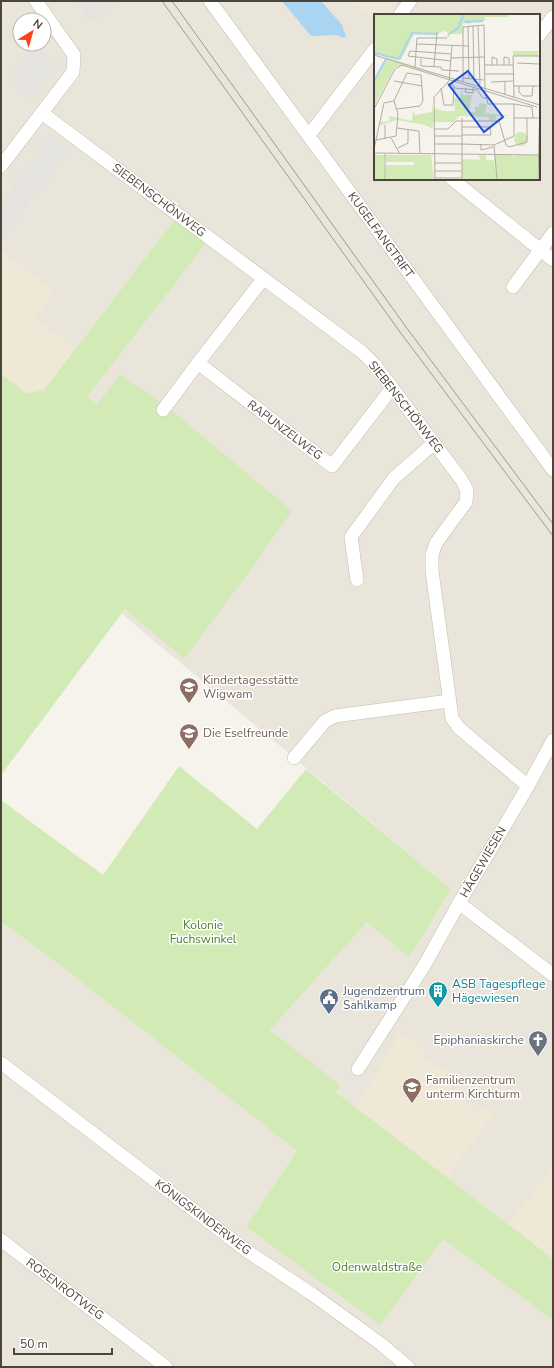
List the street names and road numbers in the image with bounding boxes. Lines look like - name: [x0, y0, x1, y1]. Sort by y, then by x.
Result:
- street label: SIEBENSCHÖNWEG: [109, 160, 209, 240]
- street label: KUGELFANGTRIFT: [344, 189, 418, 282]
- street label: SIEBENSCHÖNWEG: [365, 358, 447, 456]
- street label: RAPUNZELWEG: [244, 396, 326, 464]
- street label: HÄGEWIESEN: [456, 823, 510, 901]
- street label: KÖNIGSKINDERWEG: [152, 1176, 254, 1258]
- street label: ROSENROTWEG: [23, 1255, 107, 1323]

